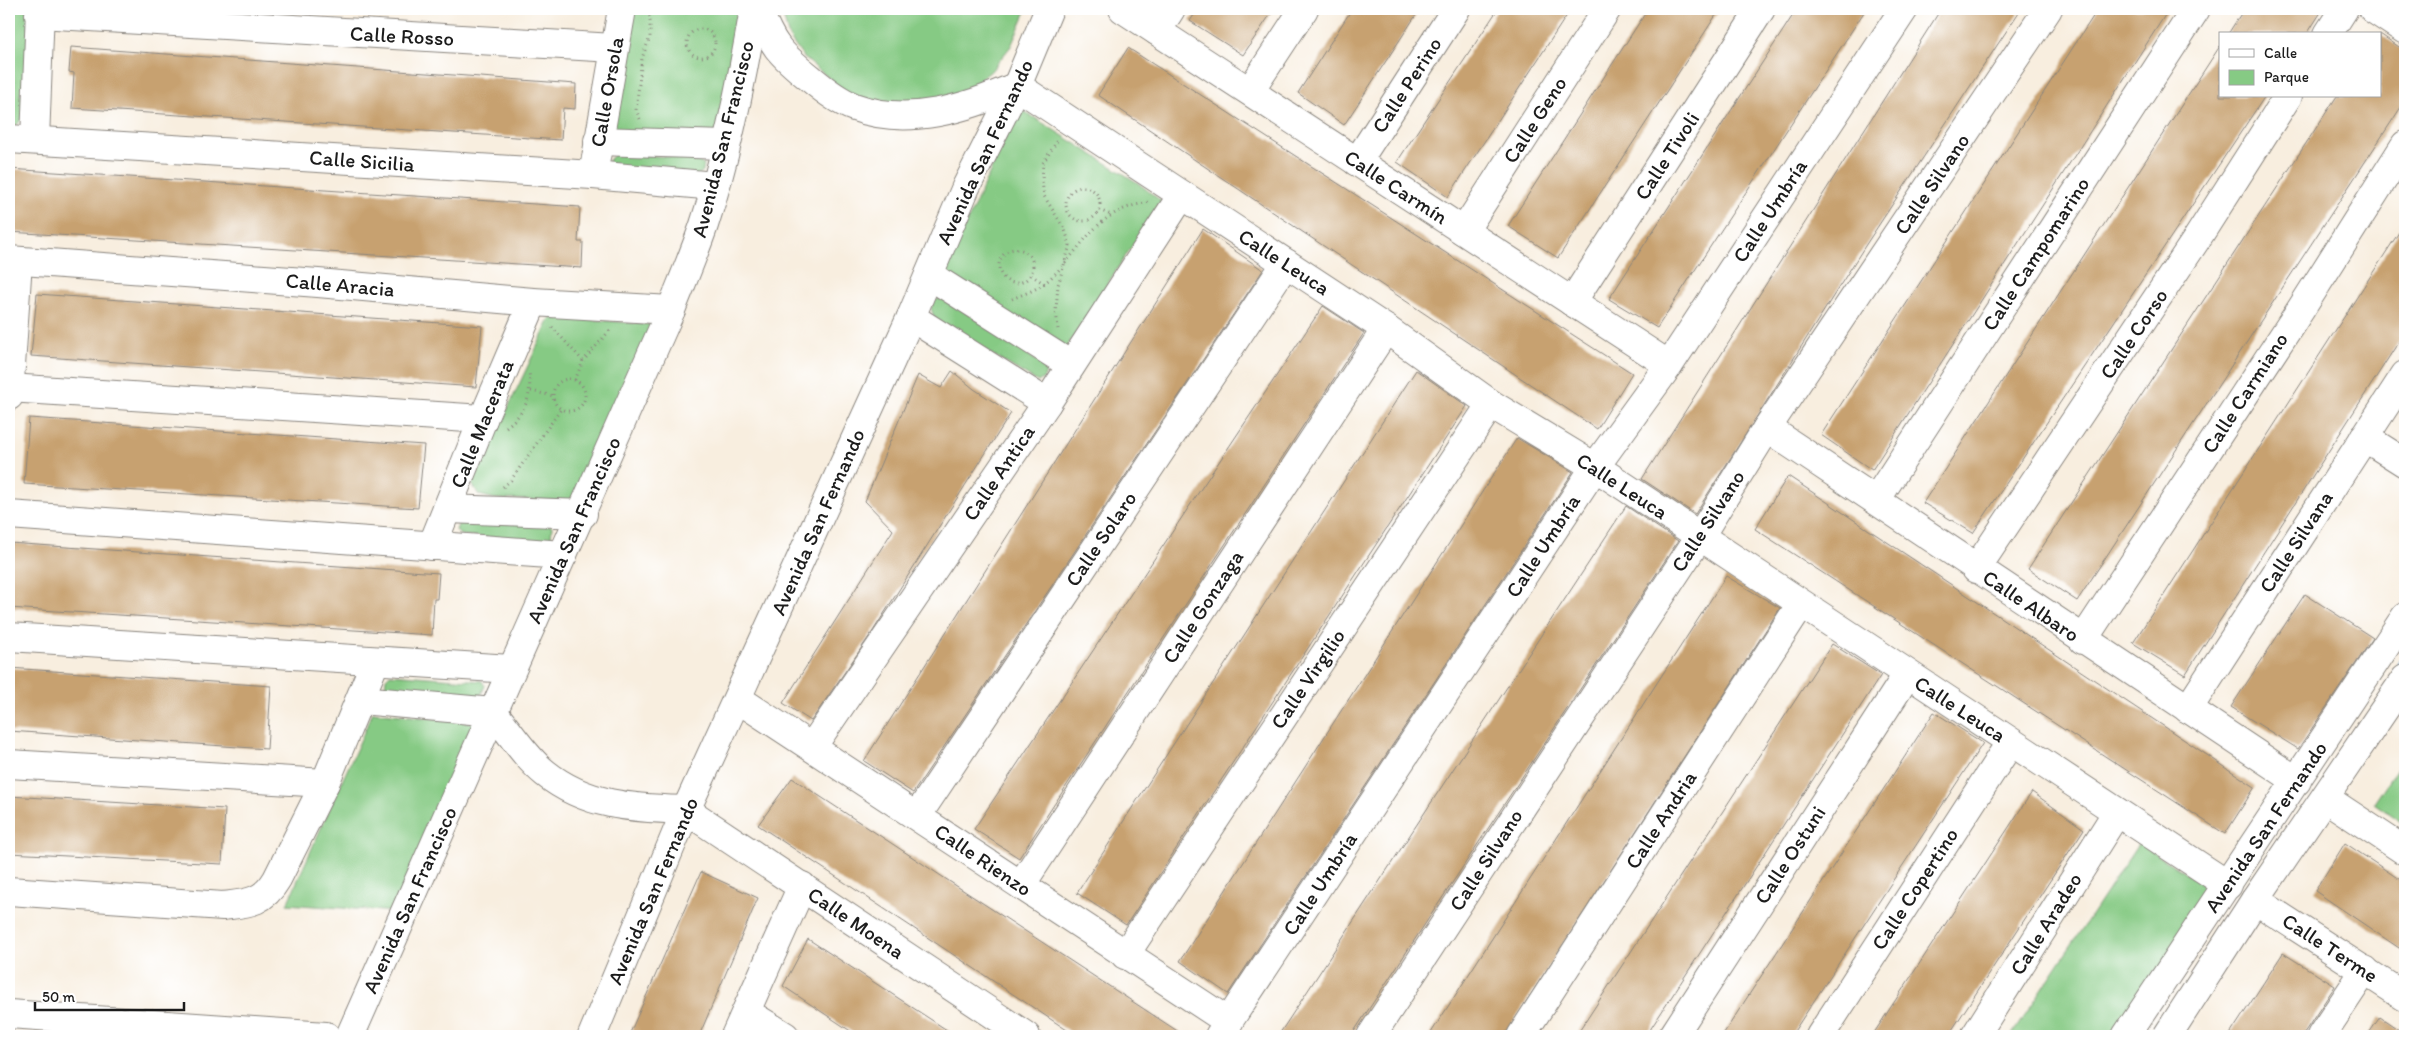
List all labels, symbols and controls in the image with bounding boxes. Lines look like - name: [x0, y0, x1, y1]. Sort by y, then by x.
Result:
- street label: Calle Rosso: [349, 20, 455, 51]
- street label: Calle Perino: [1366, 32, 1447, 137]
- legend: [2219, 32, 2382, 98]
- street label: Calle Orsola: [585, 35, 629, 149]
- street label: Avenida San Francisco: [686, 38, 759, 240]
- text: Calle: [2264, 44, 2297, 62]
- street label: Avenida San Fernando: [931, 55, 1038, 248]
- text: Parque: [2264, 68, 2309, 86]
- street label: Calle Geno: [1497, 72, 1572, 168]
- street label: Calle Tivoli: [1629, 107, 1704, 204]
- street label: Calle Silvano: [1889, 128, 1975, 239]
- street label: Calle Sicilia: [308, 144, 416, 177]
- street label: Calle Carmín: [1340, 144, 1453, 229]
- street label: Calle Umbría: [1727, 154, 1812, 267]
- street label: Calle Campomarino: [1977, 172, 2095, 335]
- street label: Calle Leuca: [1234, 223, 1335, 300]
- street label: Calle Aracia: [285, 267, 396, 302]
- street label: Calle Corso: [2094, 284, 2173, 384]
- street label: Calle Carmiano: [2196, 328, 2293, 458]
- street label: Calle Macerata: [444, 356, 519, 492]
- street label: Calle Antica: [957, 420, 1040, 525]
- street label: Avenida San Fernando: [765, 425, 870, 619]
- street label: Avenida San Francisco: [521, 432, 626, 627]
- street label: Calle Leuca: [1572, 447, 1673, 524]
- street label: Calle Silvano: [1665, 465, 1750, 576]
- street label: Calle Solaro: [1060, 486, 1142, 591]
- street label: Calle Silvana: [2253, 486, 2338, 597]
- street label: Calle Umbría: [1500, 489, 1585, 602]
- street label: Calle Gonzaga: [1157, 545, 1248, 668]
- street label: Calle Albaro: [1978, 564, 2084, 647]
- street label: Calle Virgilio: [1265, 624, 1350, 733]
- street label: Calle Leuca: [1910, 670, 2011, 747]
- street label: Avenida San Fernando: [2199, 736, 2332, 917]
- street label: Calle Andria: [1620, 766, 1702, 874]
- street label: Avenida San Fernando: [602, 793, 703, 988]
- street label: Calle Ostuni: [1749, 801, 1831, 908]
- street label: Avenida San Francisco: [357, 802, 462, 997]
- street label: Calle Silvano: [1443, 804, 1528, 915]
- street label: Calle Rienzo: [930, 818, 1037, 901]
- street label: Calle Copertino: [1866, 823, 1963, 954]
- street label: Calle Umbría: [1277, 827, 1362, 940]
- street label: Calle Aradeo: [2004, 868, 2087, 979]
- street label: Calle Moena: [803, 881, 909, 964]
- street label: Calle Terme: [2278, 907, 2383, 988]
- scale bar: [35, 980, 184, 1012]
- text: 50 m: [42, 988, 75, 1006]

